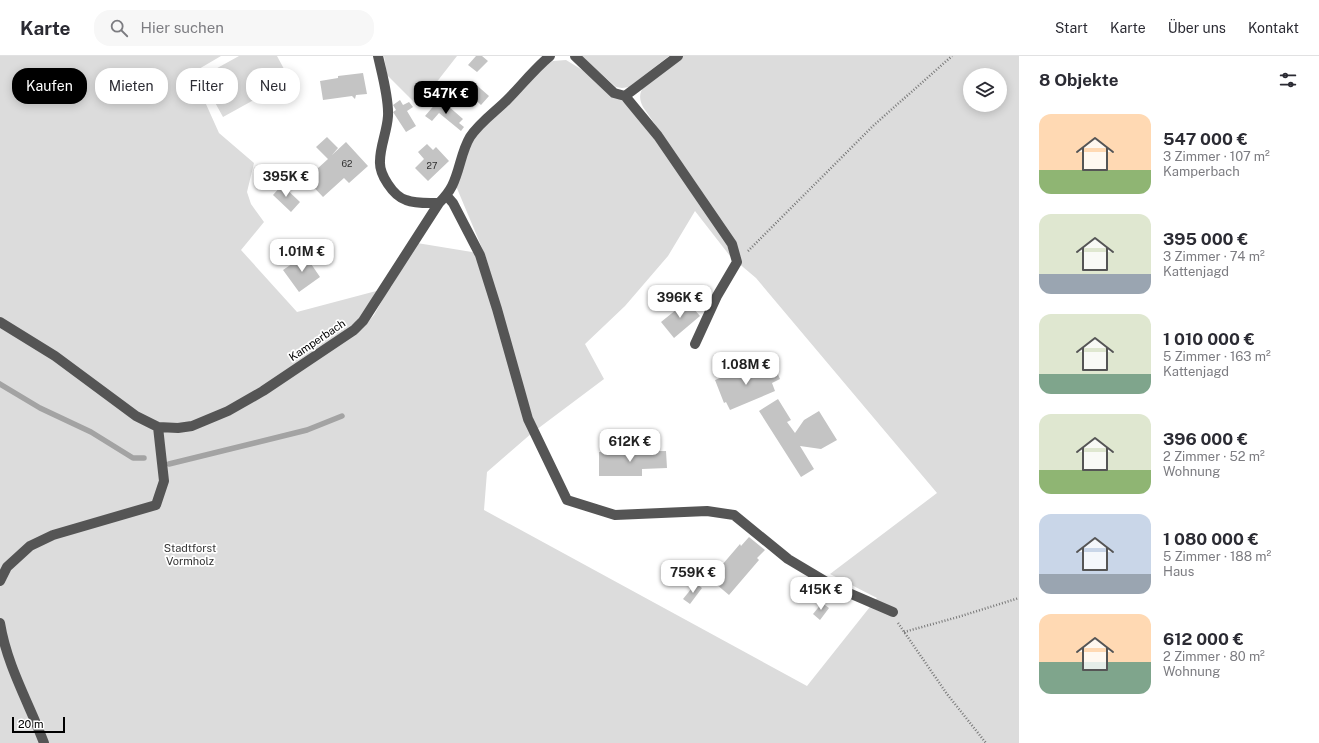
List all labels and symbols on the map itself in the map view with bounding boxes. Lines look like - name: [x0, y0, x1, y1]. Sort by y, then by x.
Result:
- pin: 547K €: [413, 81, 479, 115]
- house number: 62: [342, 158, 352, 169]
- house number: 27: [427, 160, 437, 171]
- pin: 395K €: [253, 164, 319, 198]
- pin: 1.01M €: [265, 239, 339, 273]
- pin: 396K €: [647, 285, 713, 319]
- street label: Kamperbach: [287, 317, 347, 363]
- pin: 1.08M €: [709, 352, 783, 386]
- pin: 612K €: [597, 429, 663, 463]
- park label: Stadtforst Vormholz: [164, 542, 216, 567]
- pin: 759K €: [660, 560, 726, 594]
- pin: 415K €: [788, 577, 854, 611]
- scale bar: [12, 715, 65, 734]

